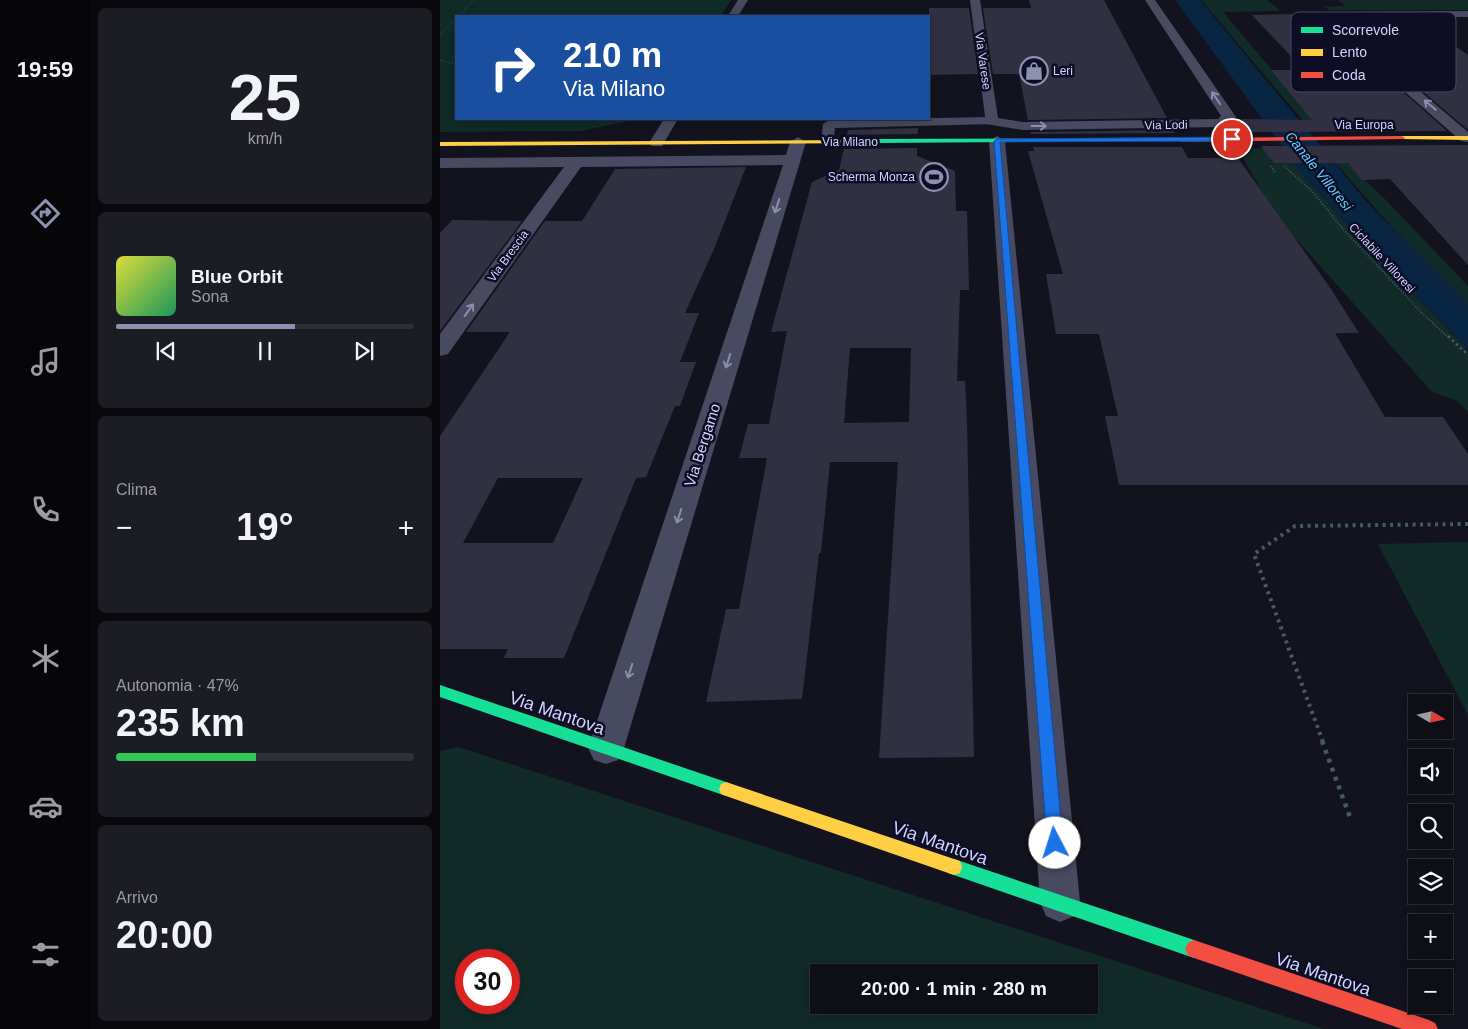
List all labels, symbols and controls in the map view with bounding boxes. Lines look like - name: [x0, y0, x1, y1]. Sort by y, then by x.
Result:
- legend: [1291, 12, 1456, 92]
- text: Scorrevole: [1332, 22, 1399, 38]
- street label: Via Varese: [972, 32, 994, 91]
- icon: right: [480, 35, 545, 100]
- text: 210 m: [563, 35, 662, 74]
- text: Lento: [1332, 44, 1367, 60]
- shop icon: Leri: [1019, 56, 1049, 86]
- text: 19:59: [17, 57, 73, 82]
- text: 25: [229, 61, 301, 134]
- place label: Leri: [1053, 64, 1073, 78]
- text: Coda: [1332, 67, 1366, 83]
- text: Via Milano: [563, 76, 665, 101]
- one-way arrow: [1211, 91, 1221, 105]
- one-way arrow: [1424, 100, 1437, 111]
- street label: Via Lodi: [1144, 118, 1188, 132]
- pin: [1211, 118, 1253, 160]
- street label: Via Europa: [1334, 118, 1394, 132]
- one-way arrow: [1030, 121, 1047, 131]
- icon: arrive: [1218, 125, 1246, 153]
- water label: Canale Villoresi: [1282, 128, 1356, 214]
- text: km/h: [248, 130, 282, 147]
- street label: Via Milano: [822, 135, 878, 149]
- sports icon: Scherma Monza: [919, 162, 949, 192]
- place label: Scherma Monza: [828, 170, 915, 184]
- icon: directions: [28, 196, 63, 231]
- one-way arrow: [772, 198, 781, 214]
- street label: Ciclabile Villoresi: [1346, 220, 1418, 296]
- street label: Via Brescia: [485, 227, 532, 285]
- text: Blue Orbit: [191, 266, 283, 287]
- text: Sona: [191, 288, 228, 305]
- one-way arrow: [464, 303, 474, 317]
- icon: previous: [152, 337, 180, 365]
- icon: pause: [251, 337, 279, 365]
- icon: next: [350, 337, 378, 365]
- icon: music: [28, 344, 63, 379]
- one-way arrow: [723, 353, 732, 369]
- street label: Via Bergamo: [681, 401, 723, 489]
- text: Clima: [116, 481, 157, 498]
- icon: phone: [28, 492, 63, 527]
- text: 19°: [236, 506, 294, 548]
- one-way arrow: [674, 508, 683, 524]
- text: −: [116, 512, 132, 543]
- text: +: [398, 512, 414, 543]
- icon: climate: [28, 641, 63, 676]
- one-way arrow: [625, 663, 635, 679]
- text: Autonomia · 47%: [116, 677, 239, 694]
- street label: Via Mantova: [507, 687, 608, 739]
- north arrow: [1408, 694, 1452, 739]
- map controls: [1408, 694, 1453, 1014]
- text: 235 km: [116, 702, 245, 744]
- button: sound: [1408, 749, 1453, 794]
- icon: car: [28, 789, 63, 824]
- button: search: [1408, 804, 1453, 849]
- position arrow: [1028, 816, 1080, 868]
- street label: Via Mantova: [890, 817, 991, 869]
- button: layers: [1408, 859, 1453, 904]
- text: Arrivo: [116, 889, 158, 906]
- text: 20:00: [116, 914, 213, 956]
- button: +: [1408, 914, 1453, 959]
- icon: filters: [28, 937, 63, 972]
- street label: Via Mantova: [1273, 948, 1374, 1000]
- speed limit sign: 30: [455, 949, 520, 1014]
- button: −: [1408, 969, 1453, 1014]
- text: 20:00 · 1 min · 280 m: [861, 978, 1047, 999]

